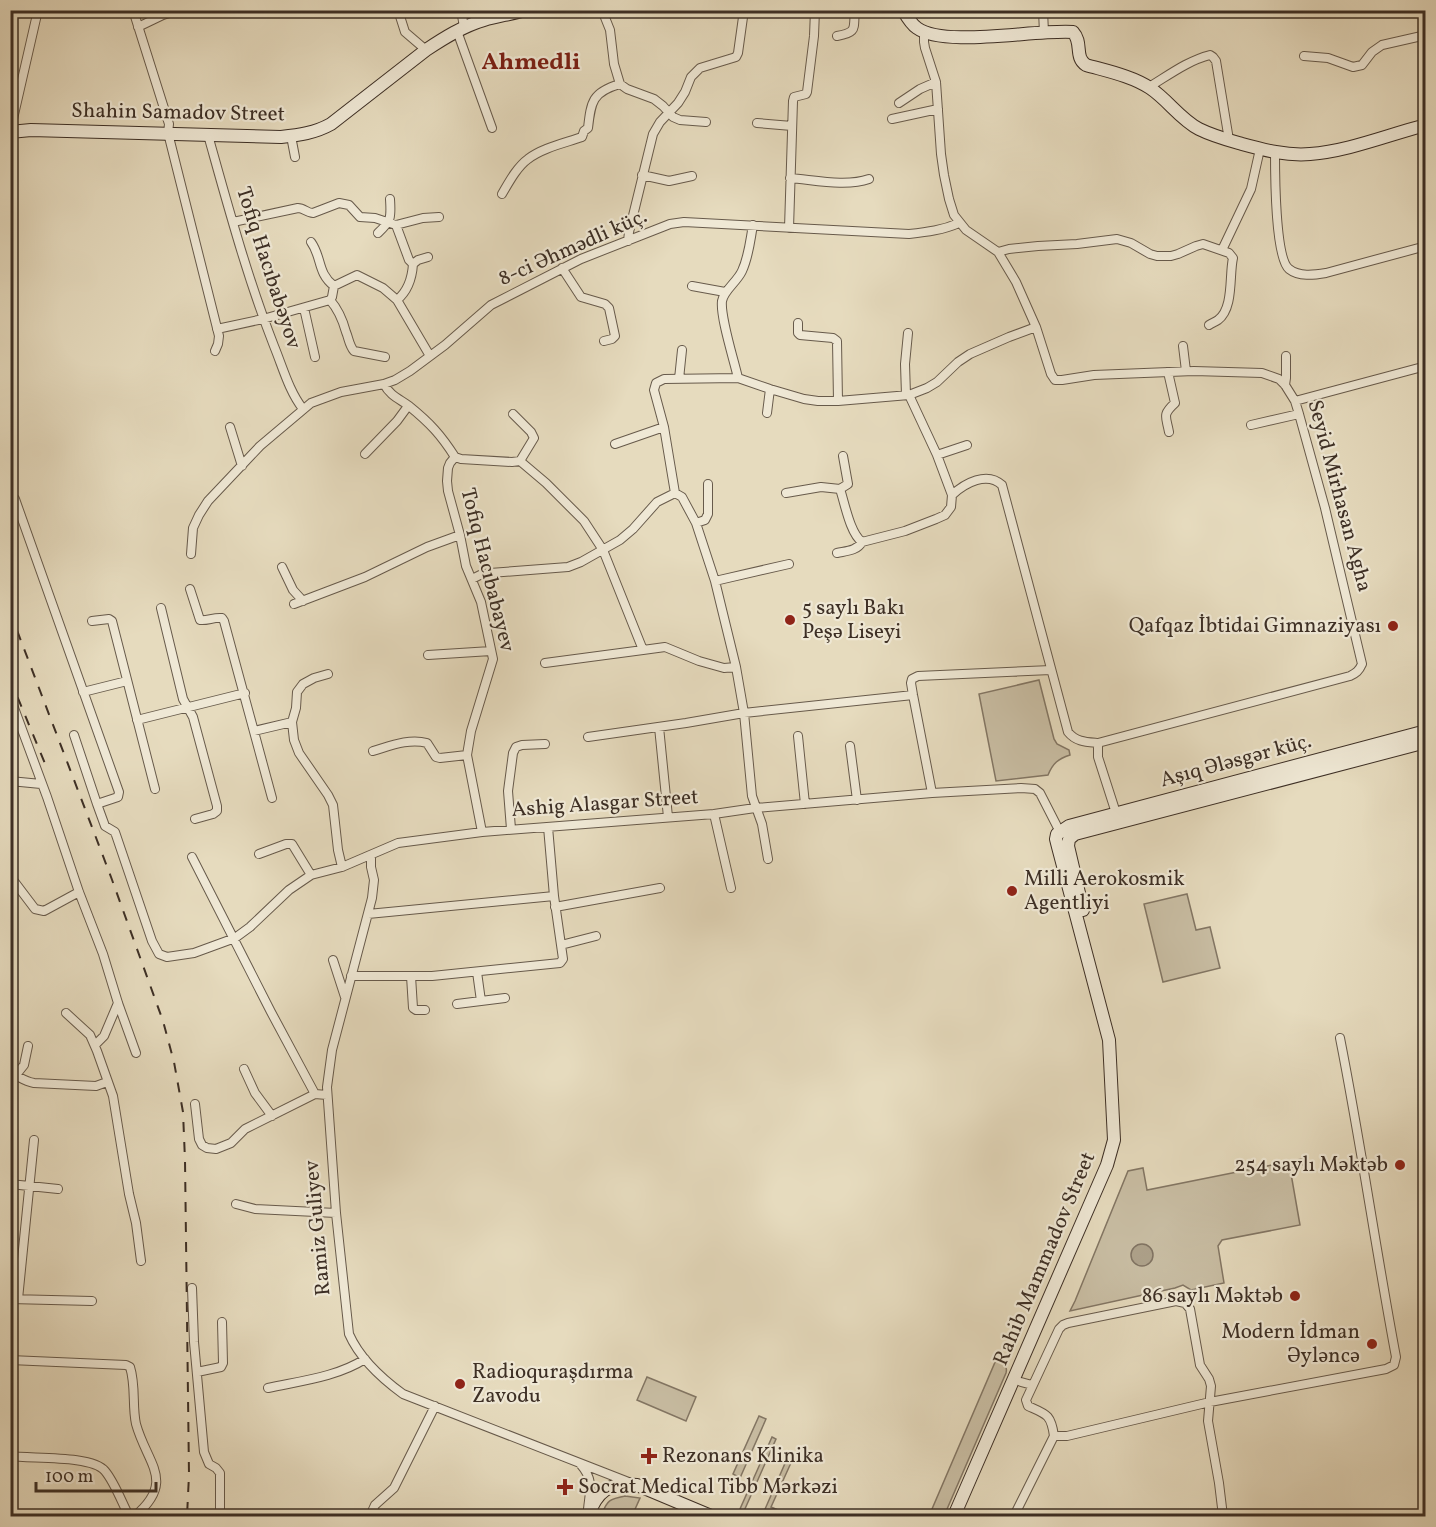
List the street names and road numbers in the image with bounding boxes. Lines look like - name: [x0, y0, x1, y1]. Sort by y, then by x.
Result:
- street label: Shahin Samadov Street: [71, 97, 285, 129]
- street label: Tofiq Hacıbabəyov: [228, 183, 308, 353]
- street label: 8-ci Əhmədli küç.: [494, 202, 652, 294]
- street label: Seyid Mirhasan Agha: [1299, 397, 1379, 595]
- street label: Tofiq Hacıbabayev: [453, 485, 521, 655]
- street label: Aşıq Ələsgər küç.: [1157, 727, 1315, 795]
- street label: Ashig Alasgar Street: [511, 783, 699, 825]
- street label: Rahib Mammadov Street: [987, 1148, 1103, 1370]
- street label: Ramiz Guliyev: [298, 1159, 338, 1297]

